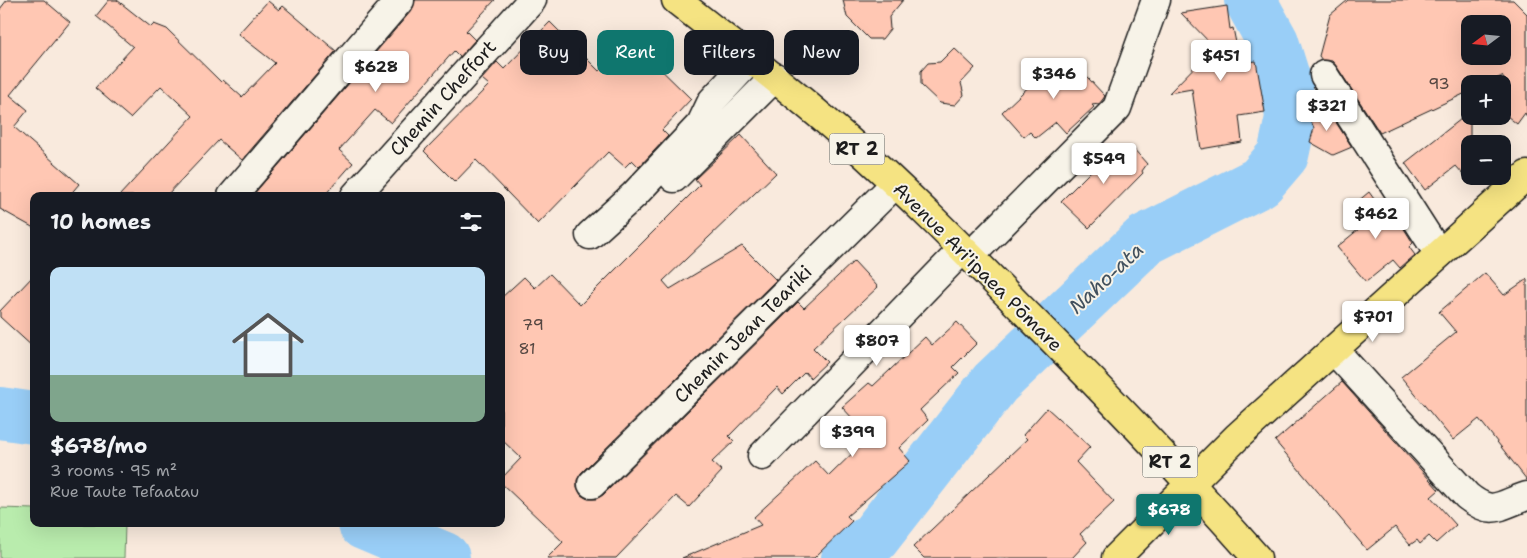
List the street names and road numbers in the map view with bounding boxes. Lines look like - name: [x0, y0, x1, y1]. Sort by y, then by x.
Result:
- street label: Chemin Cheffort: [384, 35, 502, 161]
- road number: RT 2: [830, 134, 884, 164]
- street label: Avenue Ari'ipaea Pōmare: [888, 177, 1068, 357]
- street label: Chemin Jean Teariki: [669, 260, 817, 408]
- road number: RT 2: [1142, 447, 1198, 478]

